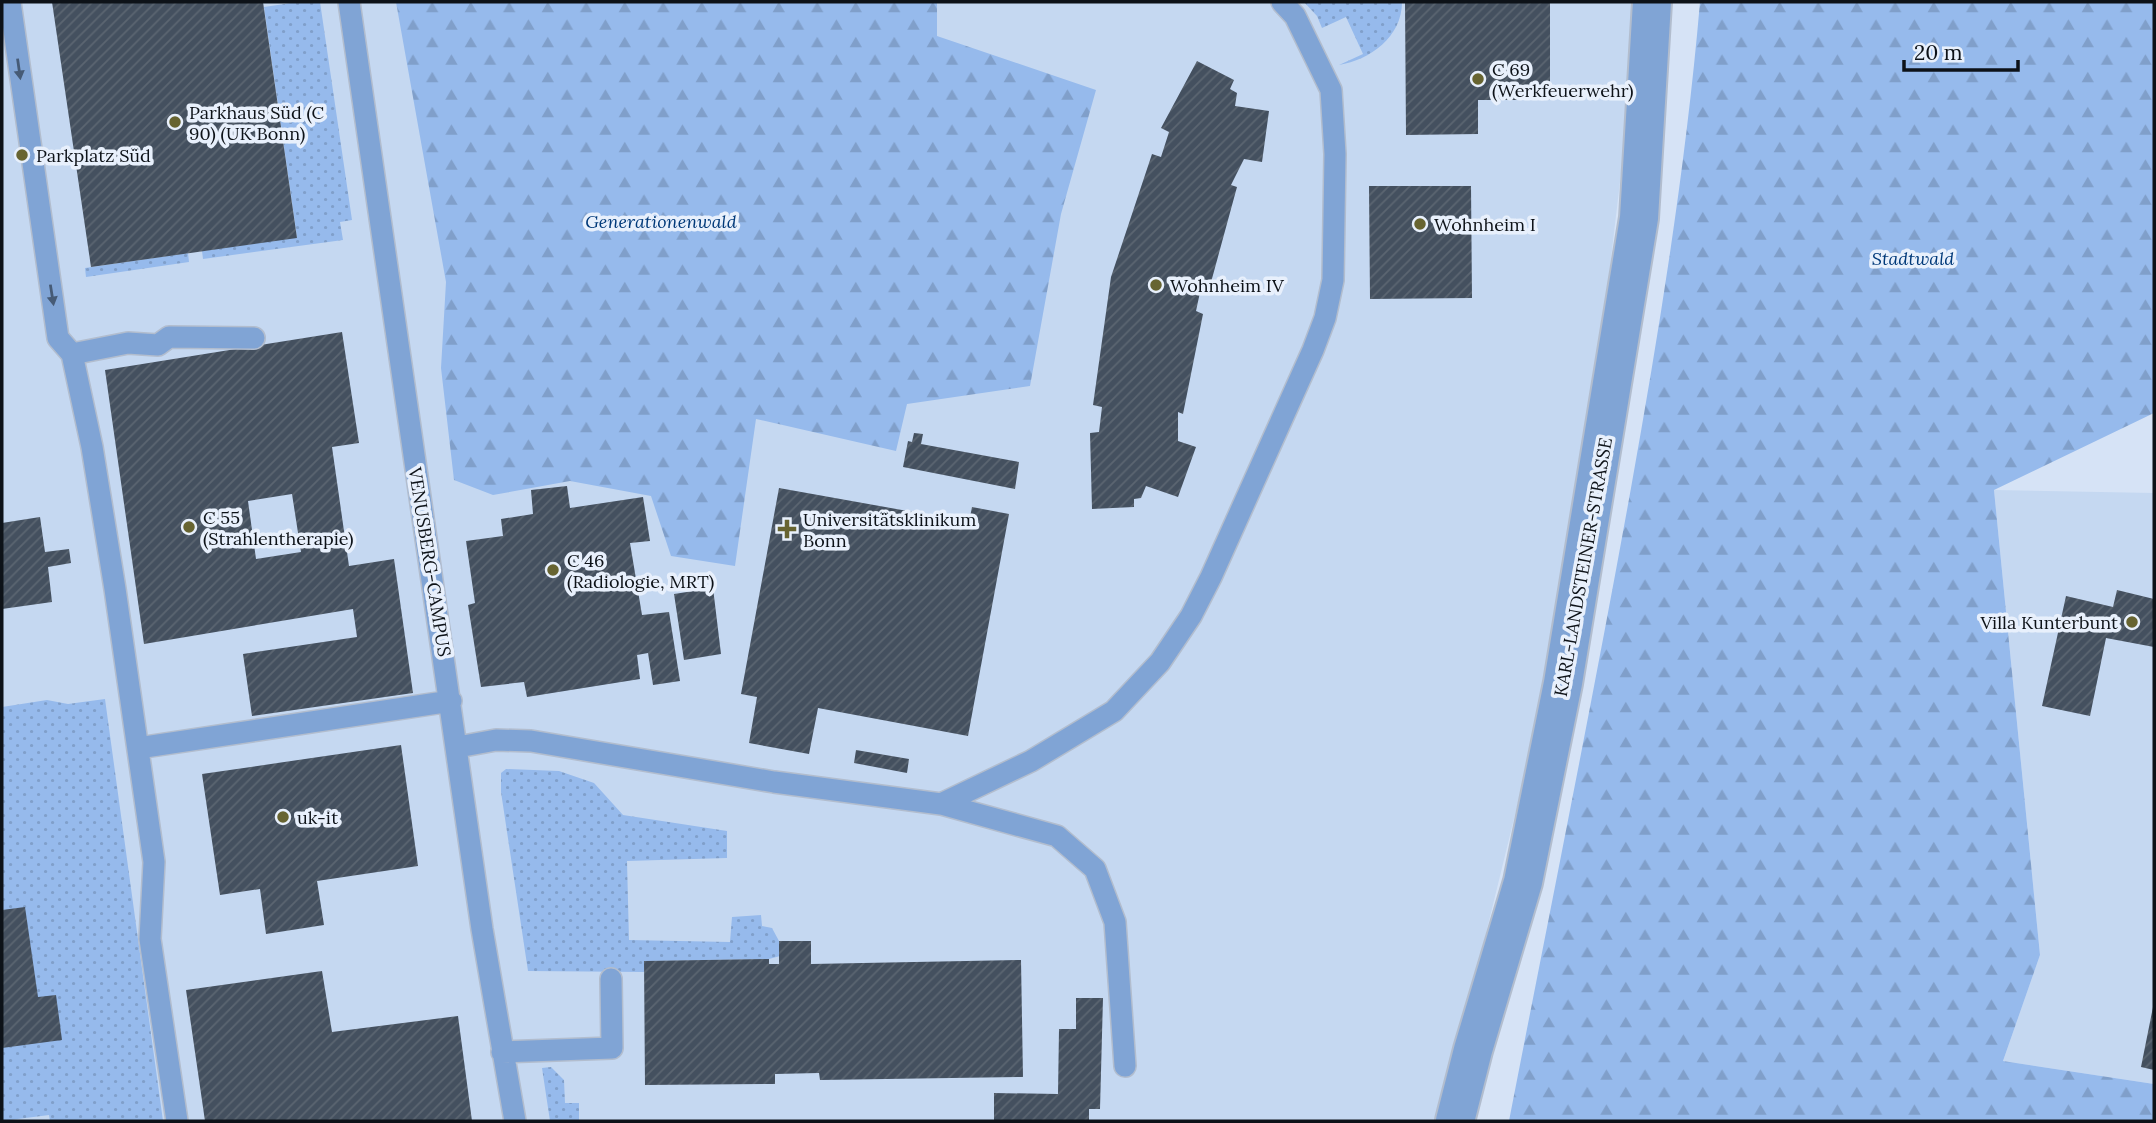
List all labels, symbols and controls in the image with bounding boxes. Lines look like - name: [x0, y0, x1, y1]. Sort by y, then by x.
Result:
- scale bar: [1904, 28, 2018, 72]
- text: 20 m: [1914, 39, 1963, 66]
- one-way arrow: [14, 58, 25, 80]
- place label: C 69 (Werkfeuerwehr): [1492, 58, 1634, 102]
- marker: C 69 (Werkfeuerwehr): [1470, 71, 1486, 87]
- place label: Parkhaus Süd (C 90) (UK Bonn): [189, 101, 324, 145]
- marker: Parkhaus Süd (C 90) (UK Bonn): [167, 114, 183, 130]
- place label: Parkplatz Süd: [36, 144, 151, 167]
- marker: Parkplatz Süd: [14, 147, 30, 163]
- park label: Generationenwald: [585, 210, 737, 233]
- place label: Wohnheim I: [1434, 213, 1536, 236]
- marker: Wohnheim I: [1412, 216, 1428, 232]
- park label: Stadtwald: [1872, 247, 1954, 270]
- place label: Wohnheim IV: [1170, 274, 1285, 297]
- marker: Wohnheim IV: [1148, 277, 1164, 293]
- one-way arrow: [46, 284, 57, 306]
- street label: KARL-LANDSTEINER-STRASSE: [1549, 436, 1617, 698]
- street label: VENUSBERG-CAMPUS: [404, 465, 456, 658]
- place label: C 55 (Strahlentherapie): [203, 506, 354, 550]
- place label: Universitätsklinikum Bonn: [803, 508, 976, 552]
- marker: C 55 (Strahlentherapie): [181, 519, 197, 535]
- marker: Universitätsklinikum Bonn: [777, 519, 797, 539]
- place label: C 46 (Radiologie, MRT): [567, 549, 714, 593]
- marker: C 46 (Radiologie, MRT): [545, 562, 561, 578]
- place label: Villa Kunterbunt: [1980, 611, 2118, 634]
- marker: Villa Kunterbunt: [2124, 614, 2140, 630]
- place label: uk-it: [297, 806, 338, 829]
- marker: uk-it: [275, 809, 291, 825]

